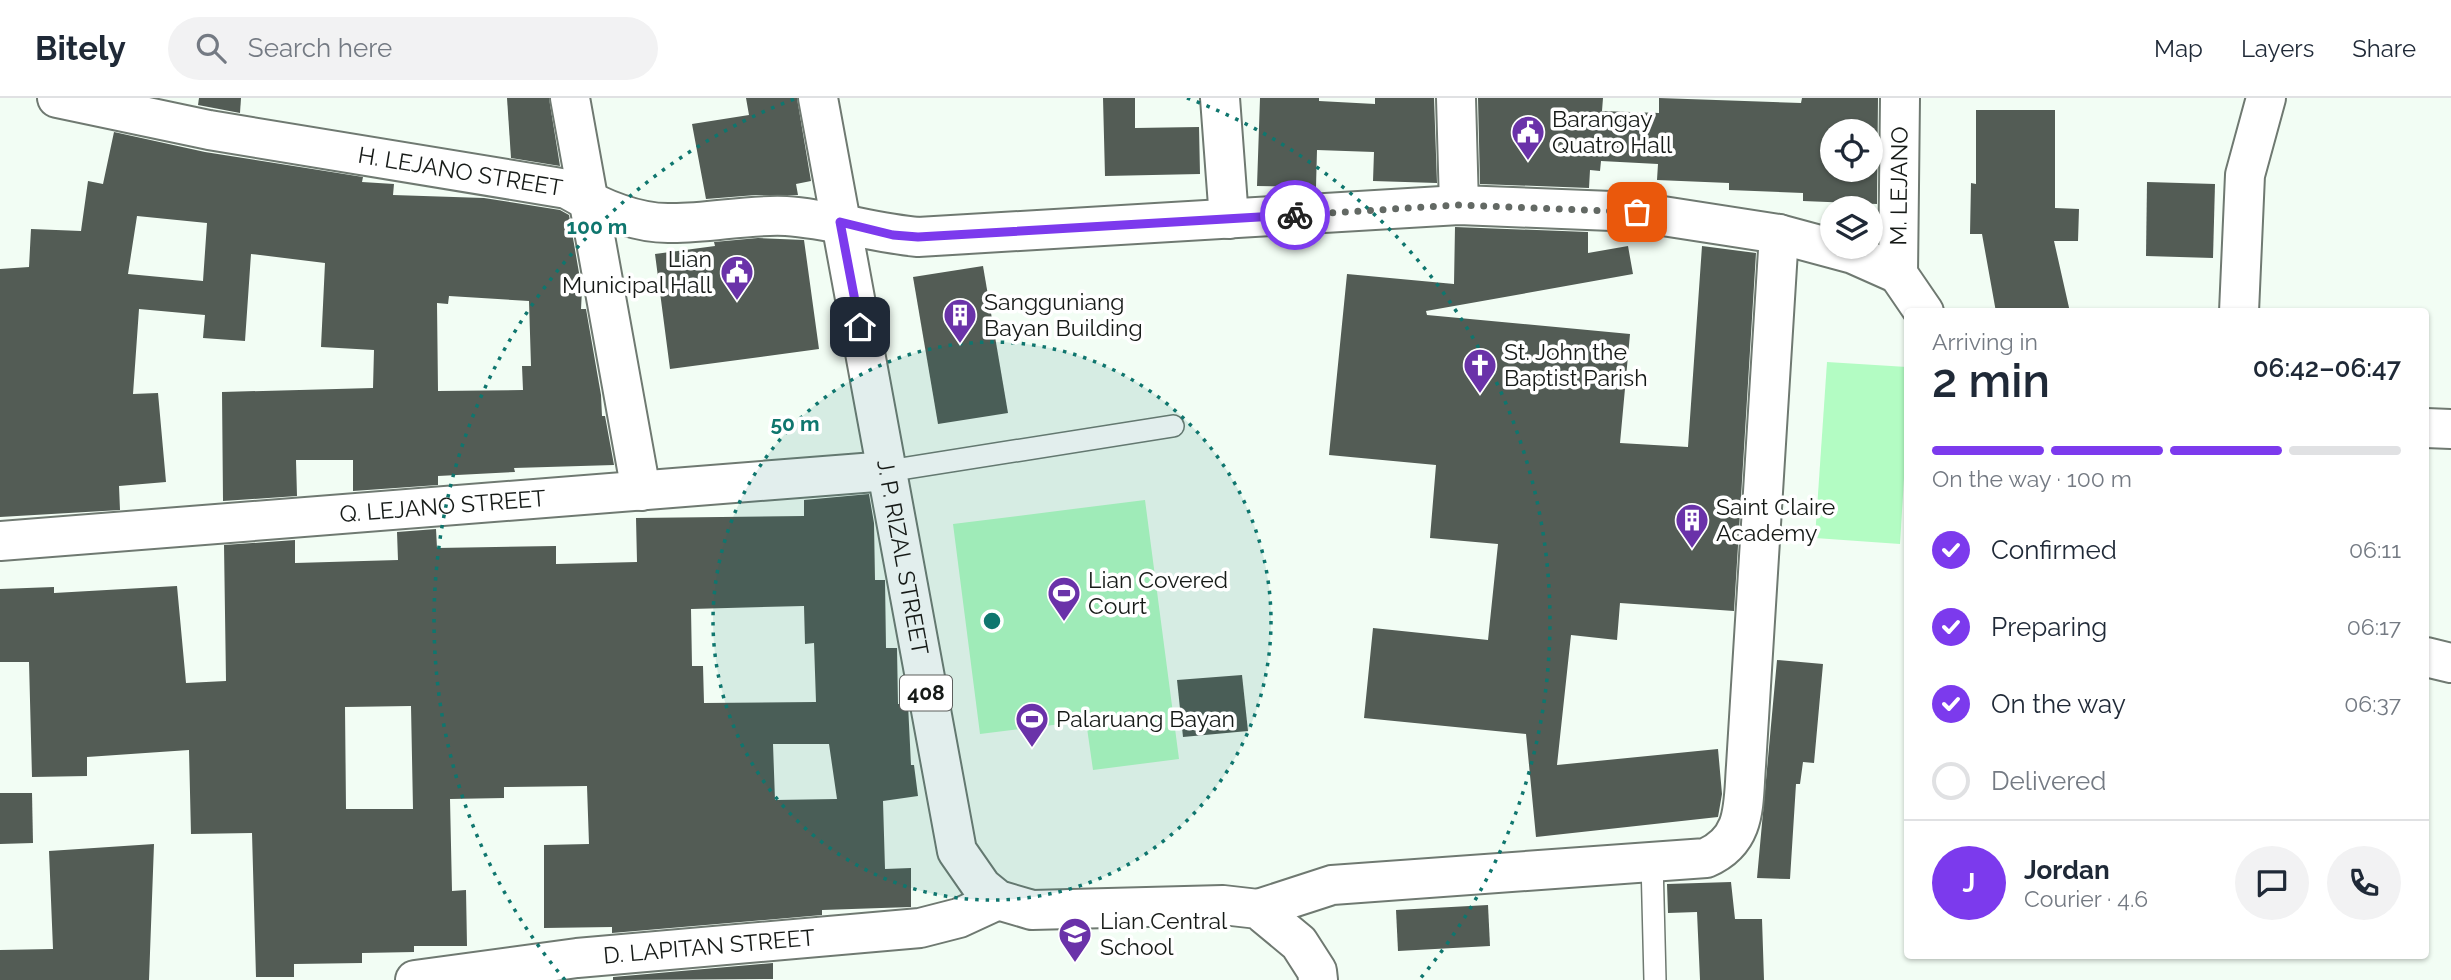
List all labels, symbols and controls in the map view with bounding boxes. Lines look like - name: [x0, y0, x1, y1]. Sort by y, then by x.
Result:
- search box: [168, 17, 658, 80]
- text: Bitely: [35, 29, 126, 68]
- icon: search: [192, 29, 230, 67]
- text: Search here: [248, 33, 392, 63]
- text: Map: [2154, 34, 2203, 63]
- text: Layers: [2241, 34, 2314, 63]
- text: Share: [2352, 34, 2416, 63]
- place label: Barangay Quatro Hall: [1552, 105, 1673, 158]
- public building icon: Barangay Quatro Hall: [1509, 113, 1547, 162]
- map controls: [1820, 119, 1883, 259]
- button: locate: [1820, 119, 1883, 182]
- street label: M. LEJANO: [1884, 126, 1913, 246]
- street label: H. LEJANO STREET: [356, 141, 565, 201]
- courier: [1260, 180, 1330, 250]
- pin: [1607, 182, 1667, 242]
- icon: bag: [1618, 193, 1656, 231]
- icon: bike: [1276, 196, 1314, 234]
- button: layers: [1820, 196, 1883, 259]
- text: 100 m: [567, 214, 627, 239]
- place label: Lian Municipal Hall: [562, 245, 713, 298]
- public building icon: Lian Municipal Hall: [718, 253, 756, 302]
- place label: Sangguniang Bayan Building: [984, 288, 1143, 341]
- building icon: Sangguniang Bayan Building: [941, 296, 979, 345]
- pin: [830, 297, 890, 357]
- icon: home: [841, 308, 879, 346]
- text: Arriving in: [1932, 328, 2038, 355]
- place label: St. John the Baptist Parish: [1504, 338, 1648, 391]
- church icon: St. John the Baptist Parish: [1461, 346, 1499, 395]
- text: 06:42–06:47: [2253, 353, 2401, 383]
- text: 2 min: [1932, 354, 2050, 408]
- text: 50 m: [770, 411, 820, 436]
- street label: J. P. RIZAL STREET: [872, 457, 935, 657]
- text: On the way · 100 m: [1932, 465, 2132, 492]
- street label: Q. LEJANO STREET: [338, 484, 547, 527]
- place label: Saint Claire Academy: [1716, 493, 1835, 546]
- building icon: Saint Claire Academy: [1673, 501, 1711, 550]
- icon: check: [1932, 531, 1970, 569]
- text: Confirmed: [1991, 535, 2117, 565]
- text: 06:11: [2349, 536, 2401, 563]
- place label: Lian Covered Court: [1088, 566, 1228, 619]
- sports icon: Lian Covered Court: [1045, 574, 1083, 623]
- icon: check: [1932, 608, 1970, 646]
- centre of rings: [980, 609, 1004, 633]
- text: Preparing: [1991, 612, 2107, 642]
- text: 06:17: [2347, 613, 2401, 640]
- road number: 408: [900, 676, 952, 710]
- icon: check: [1932, 685, 1970, 723]
- text: On the way: [1991, 689, 2126, 719]
- text: 06:37: [2344, 690, 2401, 717]
- sports icon: Palaruang Bayan: [1013, 700, 1051, 749]
- place label: Palaruang Bayan: [1056, 705, 1235, 732]
- text: Delivered: [1991, 766, 2106, 796]
- button: chat: [2235, 846, 2309, 920]
- button: phone: [2327, 846, 2401, 920]
- text: Jordan: [2024, 855, 2110, 885]
- text: J: [1963, 868, 1975, 898]
- text: Courier · 4.6: [2024, 885, 2148, 912]
- place label: Lian Central School: [1100, 907, 1228, 960]
- school or university icon: Lian Central School: [1056, 915, 1094, 964]
- street label: D. LAPITAN STREET: [602, 923, 816, 969]

